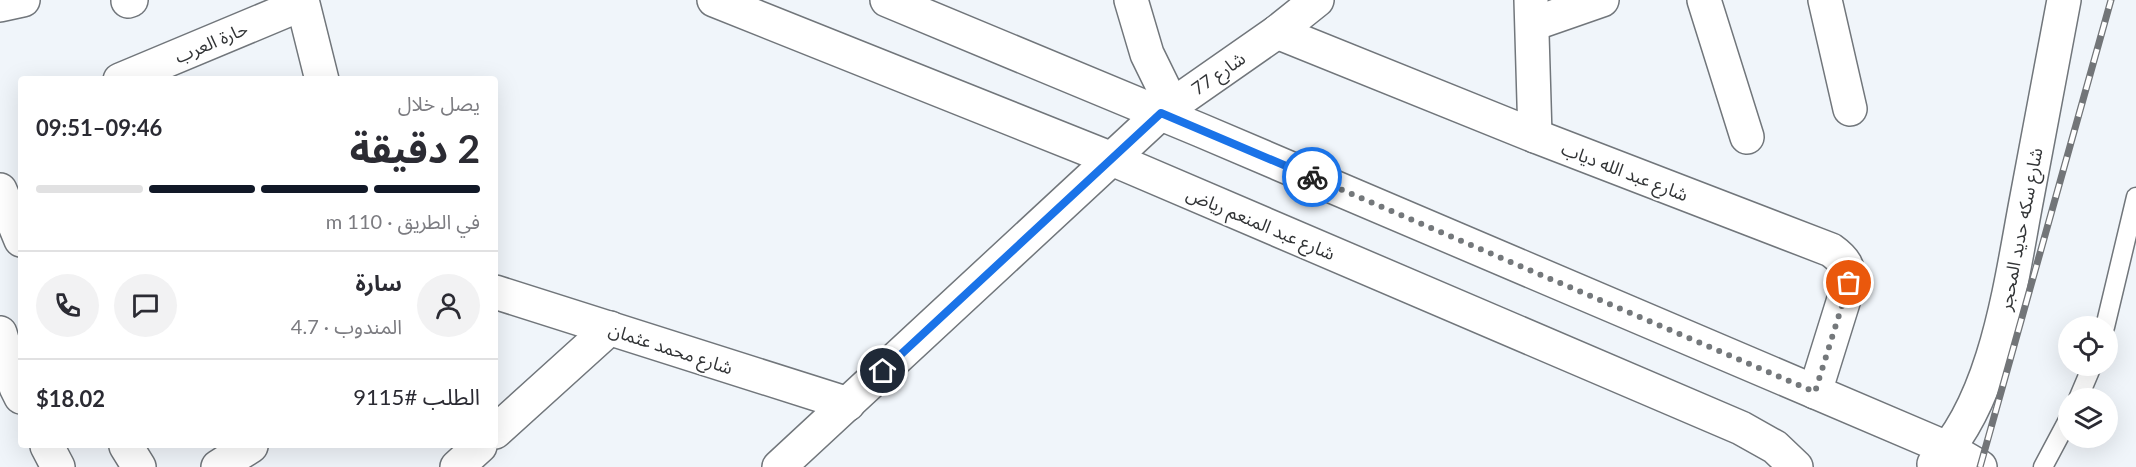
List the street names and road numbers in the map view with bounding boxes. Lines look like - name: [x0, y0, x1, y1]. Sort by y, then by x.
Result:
- street label: حارة العرب: [171, 17, 251, 68]
- street label: شارع 77: [1187, 47, 1251, 103]
- street label: شارع عبد الله دياب: [1557, 137, 1691, 209]
- street label: شارع سكه حديد المحجر: [1993, 146, 2051, 314]
- street label: شارع عبد المنعم رياض: [1182, 182, 1338, 268]
- street label: شارع محمد عثمان: [605, 318, 736, 382]

